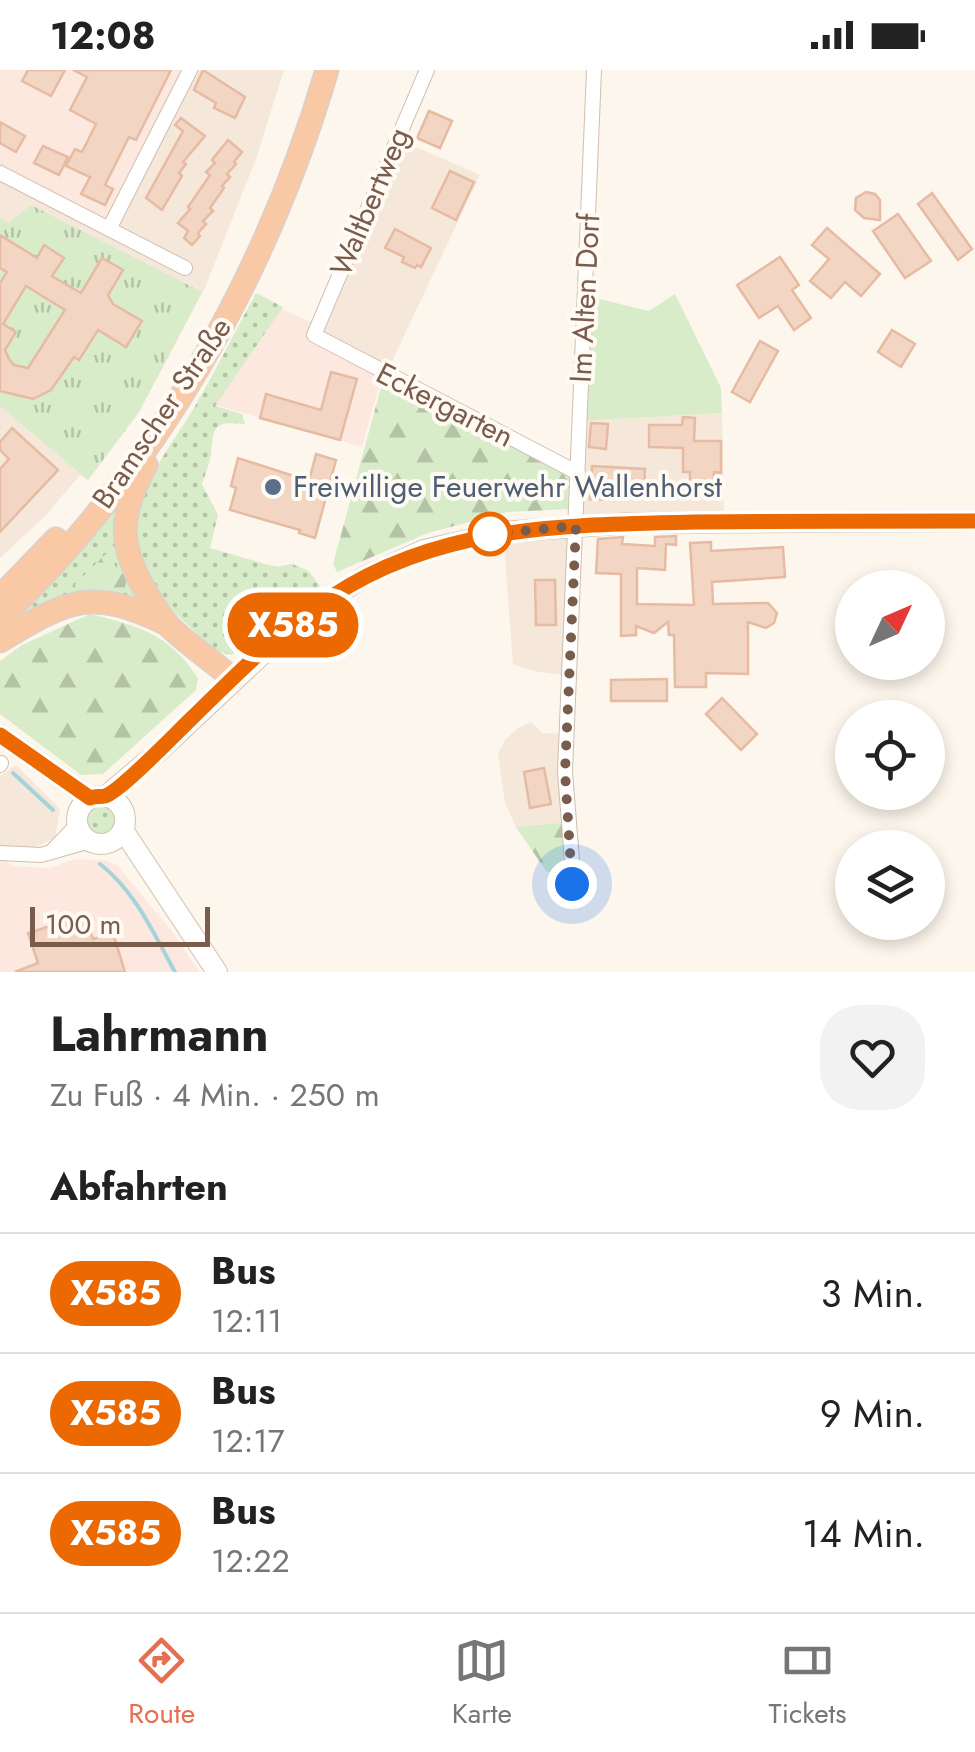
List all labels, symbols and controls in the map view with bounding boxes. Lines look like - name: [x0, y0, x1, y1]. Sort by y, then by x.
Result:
- text: 12:08: [50, 8, 156, 63]
- street label: Waltbertweg: [319, 121, 420, 283]
- street label: Im Alten Dorf: [559, 211, 610, 384]
- street label: Bramscher Straße: [82, 308, 242, 517]
- street label: Eckergarten: [369, 352, 521, 458]
- place label: Freiwillige Feuerwehr Wallenhorst: [293, 465, 723, 508]
- marker: Freiwillige Feuerwehr Wallenhorst: [262, 476, 284, 498]
- unlabelled marker: [469, 513, 511, 555]
- north arrow: [835, 570, 945, 680]
- map controls: [835, 570, 945, 940]
- line badge: X585: [223, 592, 363, 658]
- text: X585: [247, 600, 339, 650]
- button: locate: [835, 700, 945, 810]
- button: layers: [835, 830, 945, 940]
- your location: [547, 859, 597, 909]
- scale bar: [30, 902, 210, 946]
- text: 100 m: [45, 904, 121, 945]
- text: Lahrmann: [50, 1000, 269, 1069]
- button: heart: [820, 1005, 925, 1110]
- text: Zu Fuß · 4 Min. · 250 m: [50, 1072, 380, 1118]
- text: Abfahrten: [50, 1159, 228, 1214]
- text: Bus: [211, 1243, 276, 1298]
- text: 3 Min.: [821, 1266, 925, 1321]
- text: X585: [70, 1268, 161, 1318]
- text: 12:11: [211, 1298, 282, 1344]
- text: Bus: [211, 1363, 276, 1418]
- text: 9 Min.: [820, 1386, 925, 1441]
- text: X585: [70, 1388, 161, 1438]
- text: 12:17: [211, 1418, 285, 1464]
- text: Bus: [211, 1483, 276, 1538]
- text: 14 Min.: [802, 1506, 925, 1561]
- text: X585: [70, 1508, 161, 1558]
- text: 12:22: [211, 1538, 290, 1584]
- tab: Route: [128, 1633, 195, 1734]
- tab: Karte: [452, 1633, 512, 1734]
- tab: Tickets: [769, 1633, 847, 1734]

